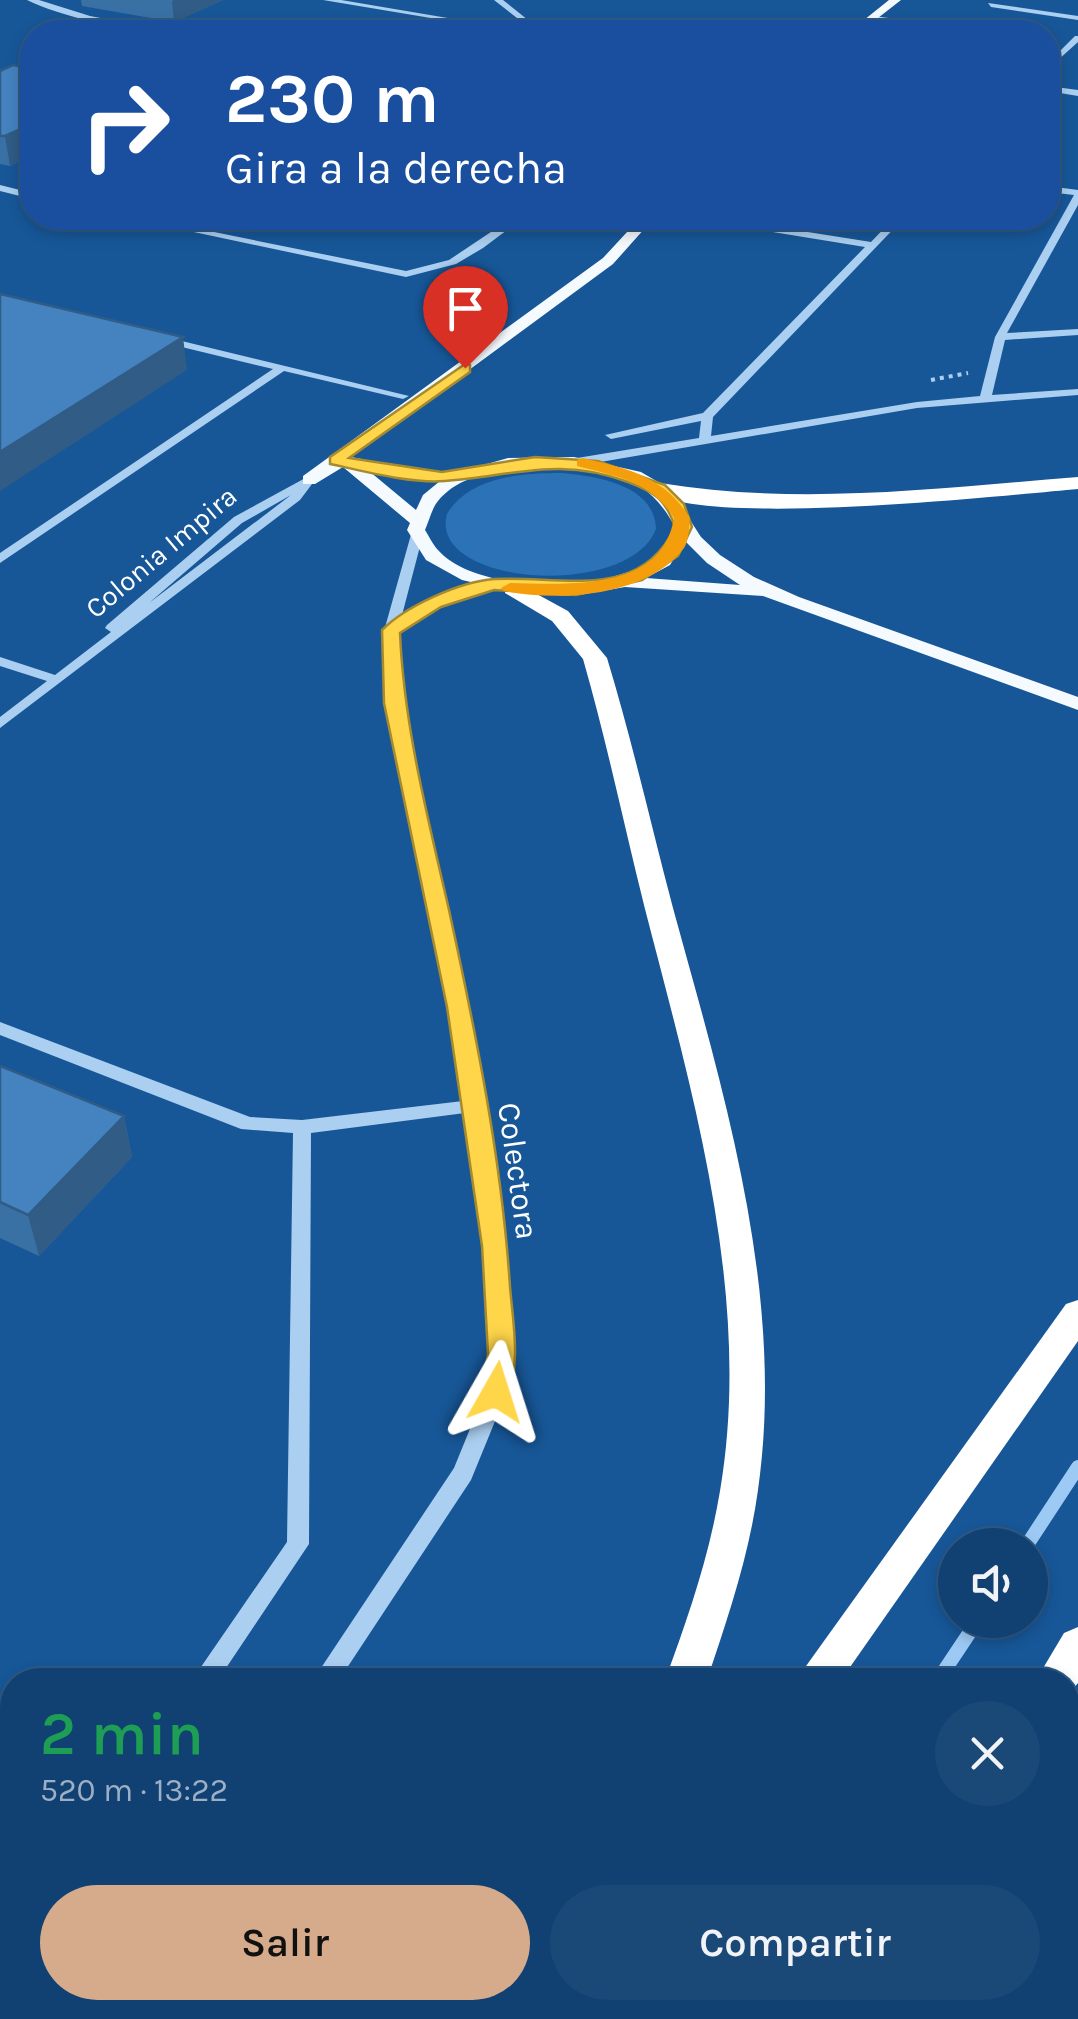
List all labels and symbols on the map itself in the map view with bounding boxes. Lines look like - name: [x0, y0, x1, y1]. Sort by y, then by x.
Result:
- pin: [423, 266, 508, 369]
- street label: Colonia Impira: [79, 479, 243, 625]
- street label: Colectora: [490, 1100, 546, 1242]
- position arrow: [444, 1340, 548, 1444]

